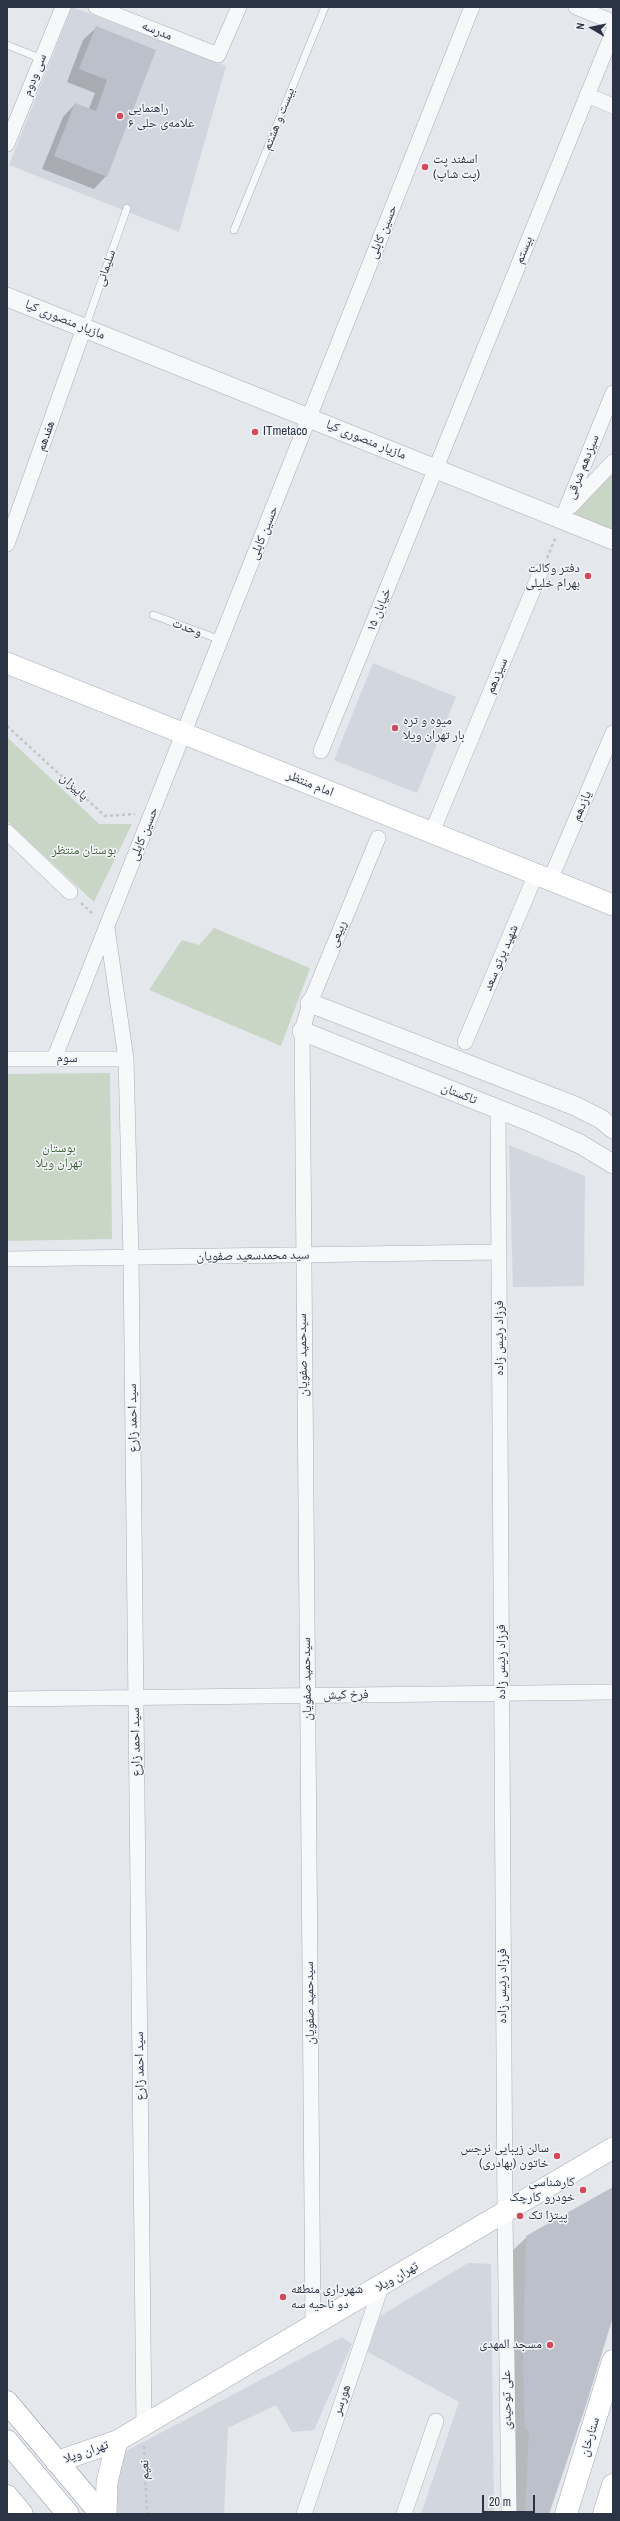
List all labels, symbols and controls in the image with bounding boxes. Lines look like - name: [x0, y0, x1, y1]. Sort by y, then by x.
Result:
- north arrow: [572, 8, 612, 48]
- street label: مدرسه: [139, 18, 175, 44]
- text: N: [573, 22, 588, 30]
- street label: سی ودوم: [19, 52, 51, 98]
- street label: بیست و هشتم: [259, 85, 299, 153]
- place label: راهنمایی علامه‌ی حلی ۶: [128, 101, 194, 132]
- marker: راهنمایی علامه‌ی حلی ۶: [115, 111, 125, 121]
- place label: اسفند پت (پت شاپ): [433, 152, 480, 183]
- marker: اسفند پت (پت شاپ): [420, 162, 430, 172]
- street label: حسین کابلی: [365, 203, 401, 261]
- street label: بیستم: [511, 234, 537, 266]
- street label: سلیمانی: [93, 248, 119, 288]
- street label: مازیار منصوری کیا: [23, 297, 107, 343]
- street label: مازیار منصوری کیا: [324, 417, 408, 463]
- street label: هفدهم: [33, 419, 59, 453]
- place label: ITmetaco: [263, 424, 307, 440]
- marker: ITmetaco: [250, 427, 260, 437]
- street label: سیزدهم شرقی: [563, 432, 603, 502]
- street label: حسین کابلی: [246, 504, 282, 562]
- place label: دفتر وکالت بهرام خلیلی: [526, 561, 580, 592]
- marker: دفتر وکالت بهرام خلیلی: [583, 571, 593, 581]
- street label: خیابان ۱۵: [363, 586, 395, 634]
- street label: وحدت: [170, 615, 204, 641]
- street label: سیزدهم: [483, 656, 511, 696]
- place label: میوه و تره بار تهران ویلا: [403, 713, 465, 744]
- marker: میوه و تره بار تهران ویلا: [390, 723, 400, 733]
- street label: امام منتظر: [284, 768, 336, 800]
- street label: پاییزان: [57, 770, 91, 804]
- street label: یازدهم: [569, 788, 595, 824]
- street label: حسین کابلی: [126, 805, 162, 863]
- park label: بوستان منتظر: [52, 843, 116, 859]
- street label: ربیعی: [326, 918, 350, 950]
- street label: شهید پرتو سعد: [480, 922, 522, 994]
- street label: سوم: [57, 1051, 77, 1067]
- street label: تاکستان: [439, 1080, 479, 1108]
- park label: بوستان تهران ویلا: [36, 1141, 82, 1172]
- street label: سید محمدسعید صفویان: [196, 1247, 310, 1265]
- street label: فرزاد رئیس زاده: [492, 1300, 508, 1376]
- street label: سیدحمید صفویان: [294, 1313, 312, 1397]
- street label: سید احمد زارع: [125, 1383, 141, 1453]
- street label: فرزاد رئیس زاده: [494, 1624, 510, 1700]
- street label: سیدحمید صفویان: [298, 1637, 316, 1721]
- street label: فرخ کیش: [323, 1687, 369, 1703]
- street label: سید احمد زارع: [128, 1707, 144, 1777]
- street label: فرزاد رئیس زاده: [495, 1948, 511, 2024]
- street label: سیدحمید صفویان: [301, 1961, 319, 2045]
- street label: سید احمد زارع: [132, 2031, 148, 2101]
- place label: سالن زیبایی نرجس خاتون (بهادری): [461, 2141, 549, 2172]
- marker: سالن زیبایی نرجس خاتون (بهادری): [552, 2151, 562, 2161]
- place label: کارشناسی خودرو کارچک: [509, 2175, 575, 2206]
- marker: کارشناسی خودرو کارچک: [578, 2185, 588, 2195]
- place label: پیتزا تک: [528, 2208, 568, 2224]
- marker: پیتزا تک: [515, 2211, 525, 2221]
- street label: تهران ویلا: [373, 2259, 421, 2295]
- place label: شهرداری منطقه دو ناحیه سه: [291, 2282, 363, 2313]
- marker: شهرداری منطقه دو ناحیه سه: [278, 2292, 288, 2302]
- place label: مسجد المهدی: [479, 2337, 542, 2353]
- marker: مسجد المهدی: [545, 2340, 555, 2350]
- street label: علی توحیدی: [499, 2370, 515, 2430]
- street label: هورسر: [329, 2383, 355, 2417]
- street label: ستارخان: [577, 2415, 603, 2459]
- street label: تهران ویلا: [61, 2437, 111, 2467]
- street label: نعیم: [137, 2459, 153, 2481]
- scale bar: [484, 2487, 537, 2513]
- text: 20 m: [489, 2494, 511, 2510]

